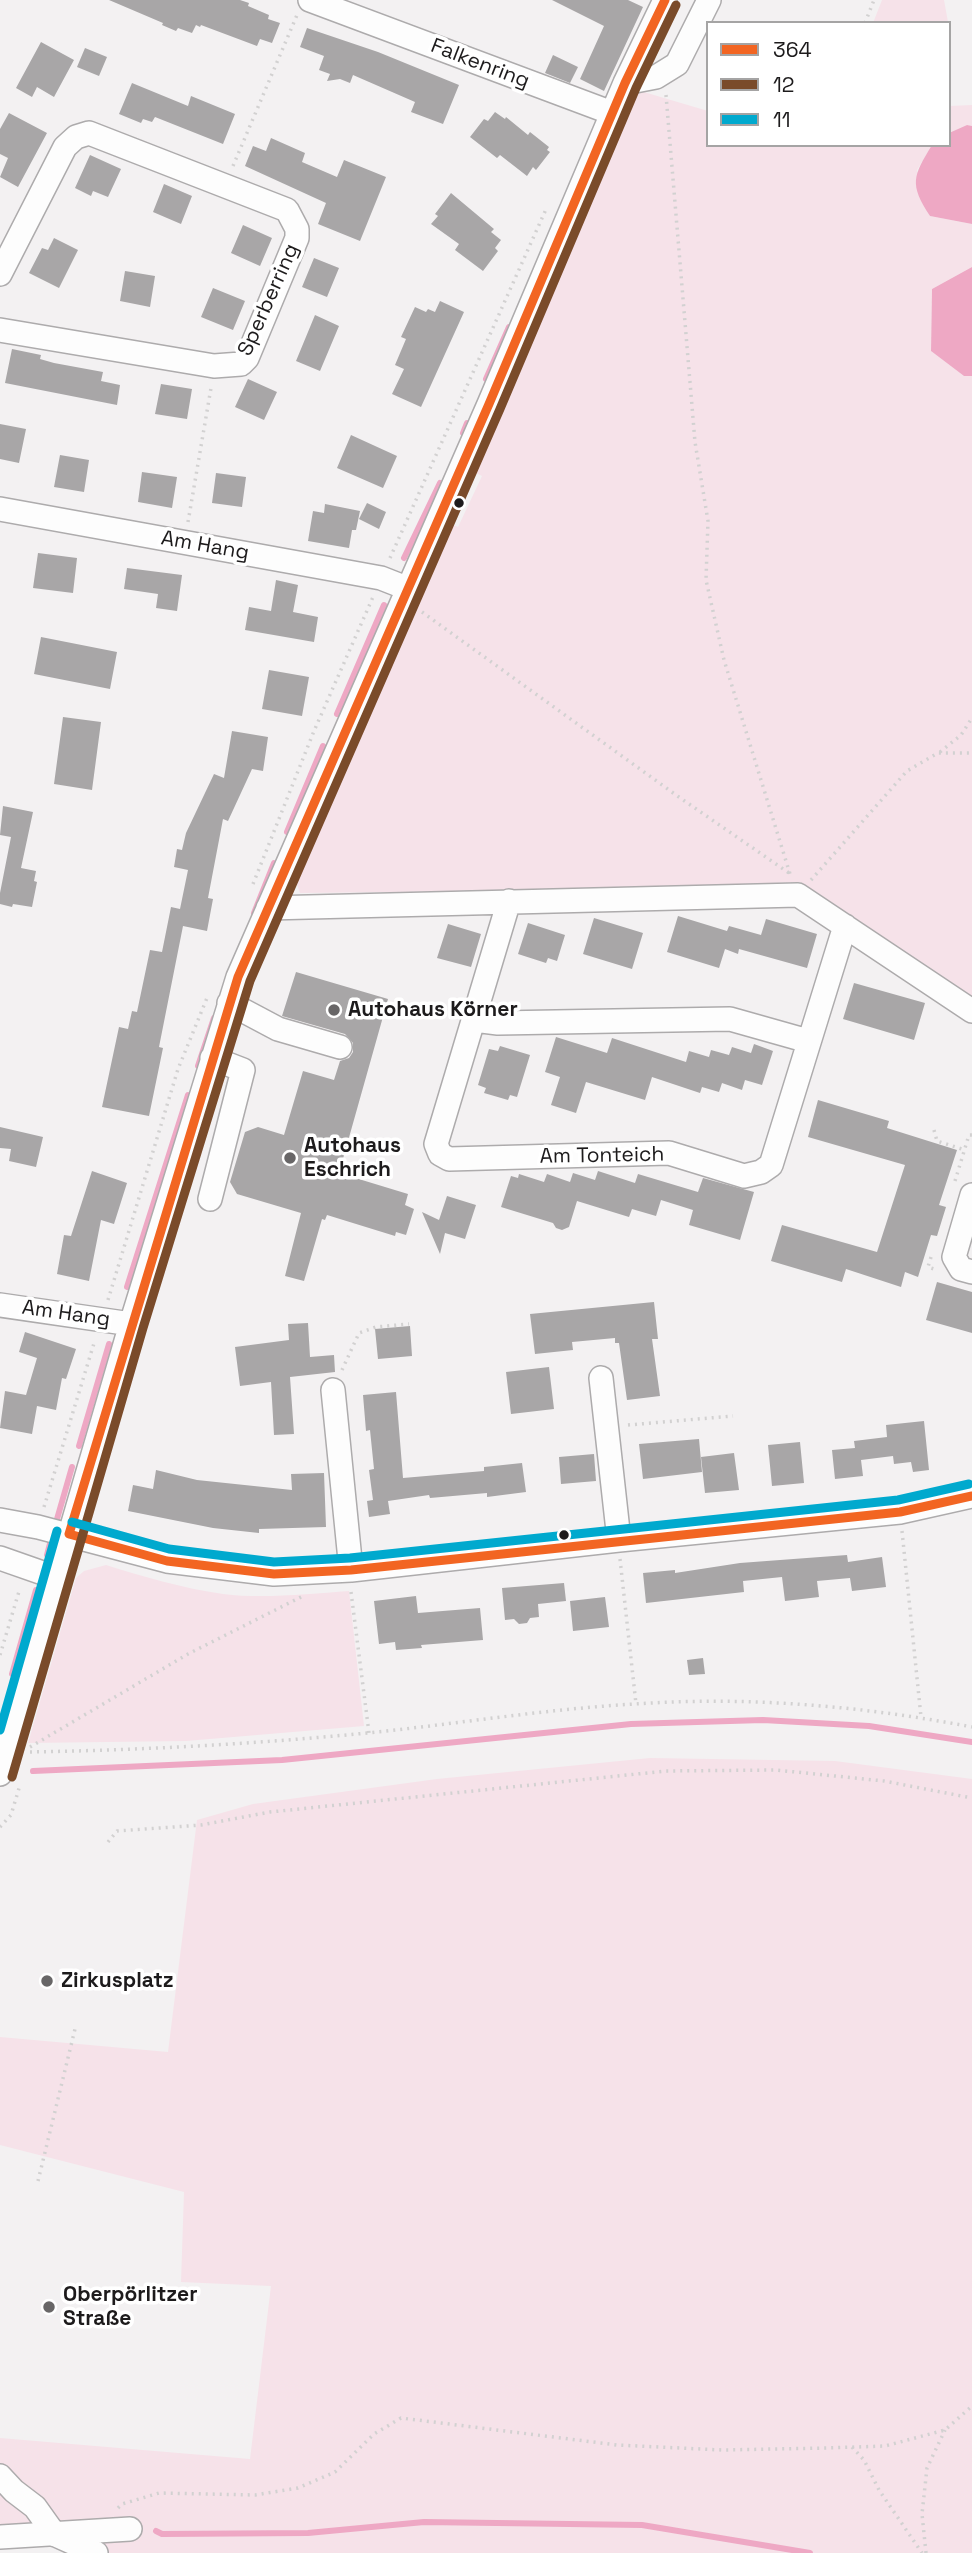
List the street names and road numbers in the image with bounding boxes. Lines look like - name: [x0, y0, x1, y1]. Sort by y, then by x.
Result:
- street label: Falkenring: [427, 34, 533, 94]
- street label: Sperberring: [233, 240, 305, 360]
- street label: Am Hang: [159, 526, 251, 566]
- street label: Am Tonteich: [539, 1142, 665, 1170]
- street label: Am Hang: [20, 1295, 112, 1333]

